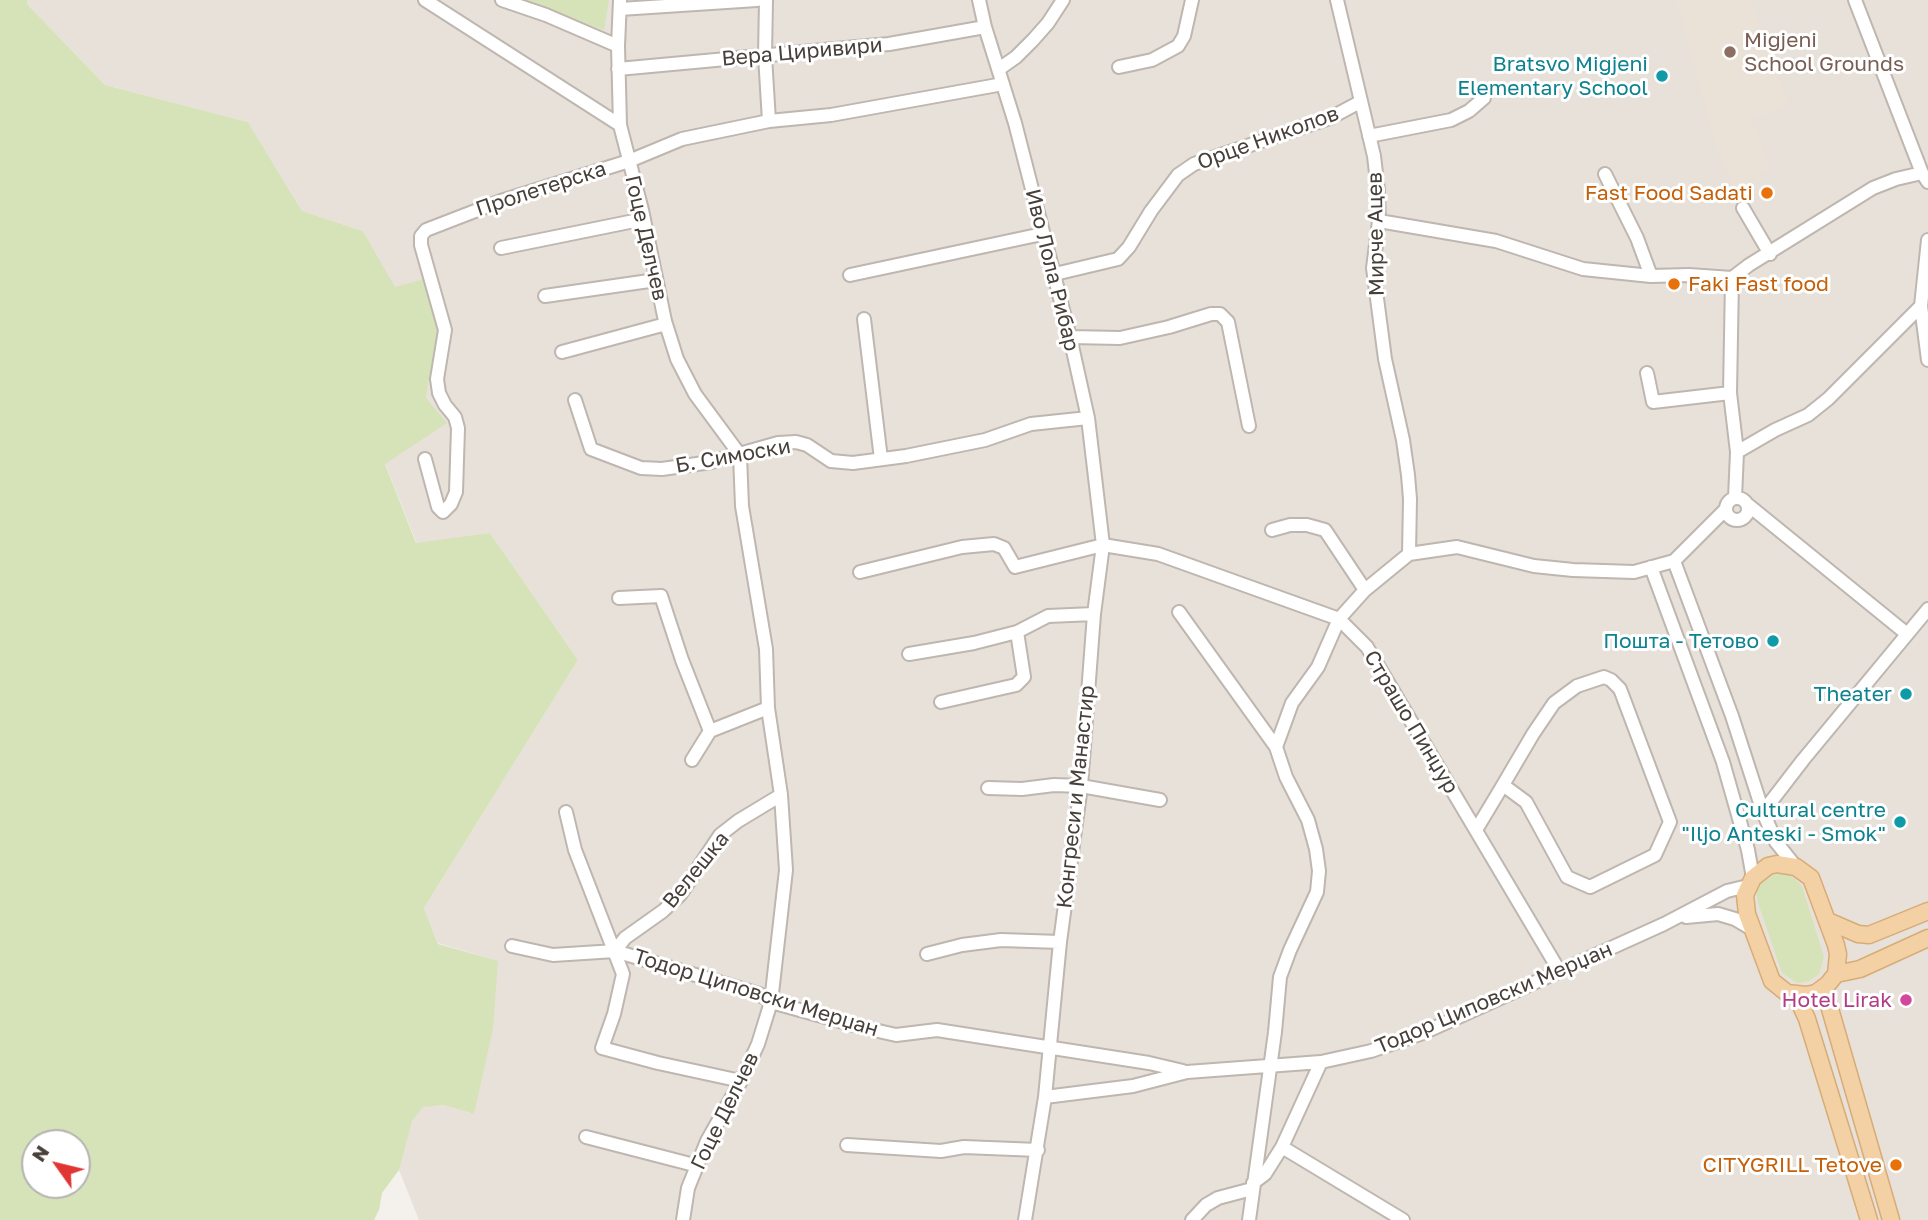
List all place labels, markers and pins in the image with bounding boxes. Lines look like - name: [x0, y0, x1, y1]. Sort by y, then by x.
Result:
- place label: Migjeni School Grounds: [1744, 27, 1904, 77]
- marker: Migjeni School Grounds: [1722, 44, 1738, 60]
- place label: Bratsvo Migjeni Elementary School: [1457, 51, 1648, 101]
- marker: Bratsvo Migjeni Elementary School: [1654, 68, 1670, 84]
- place label: Fast Food Sadati: [1585, 180, 1753, 206]
- marker: Fast Food Sadati: [1759, 185, 1775, 201]
- place label: Faki Fast food: [1688, 271, 1829, 297]
- marker: Faki Fast food: [1666, 276, 1682, 292]
- place label: Пошта - Тетово: [1603, 628, 1759, 654]
- marker: Пошта - Тетово: [1765, 633, 1781, 649]
- place label: Theater: [1813, 681, 1892, 707]
- marker: Theater: [1898, 686, 1914, 702]
- place label: Cultural centre "Iljo Anteski - Smok": [1681, 797, 1886, 847]
- marker: Cultural centre "Iljo Anteski - Smok": [1892, 814, 1908, 830]
- place label: Hotel Lirak: [1782, 987, 1892, 1013]
- marker: Hotel Lirak: [1898, 992, 1914, 1008]
- place label: CITYGRILL Tetove: [1702, 1152, 1882, 1178]
- marker: CITYGRILL Tetove: [1888, 1157, 1904, 1173]

